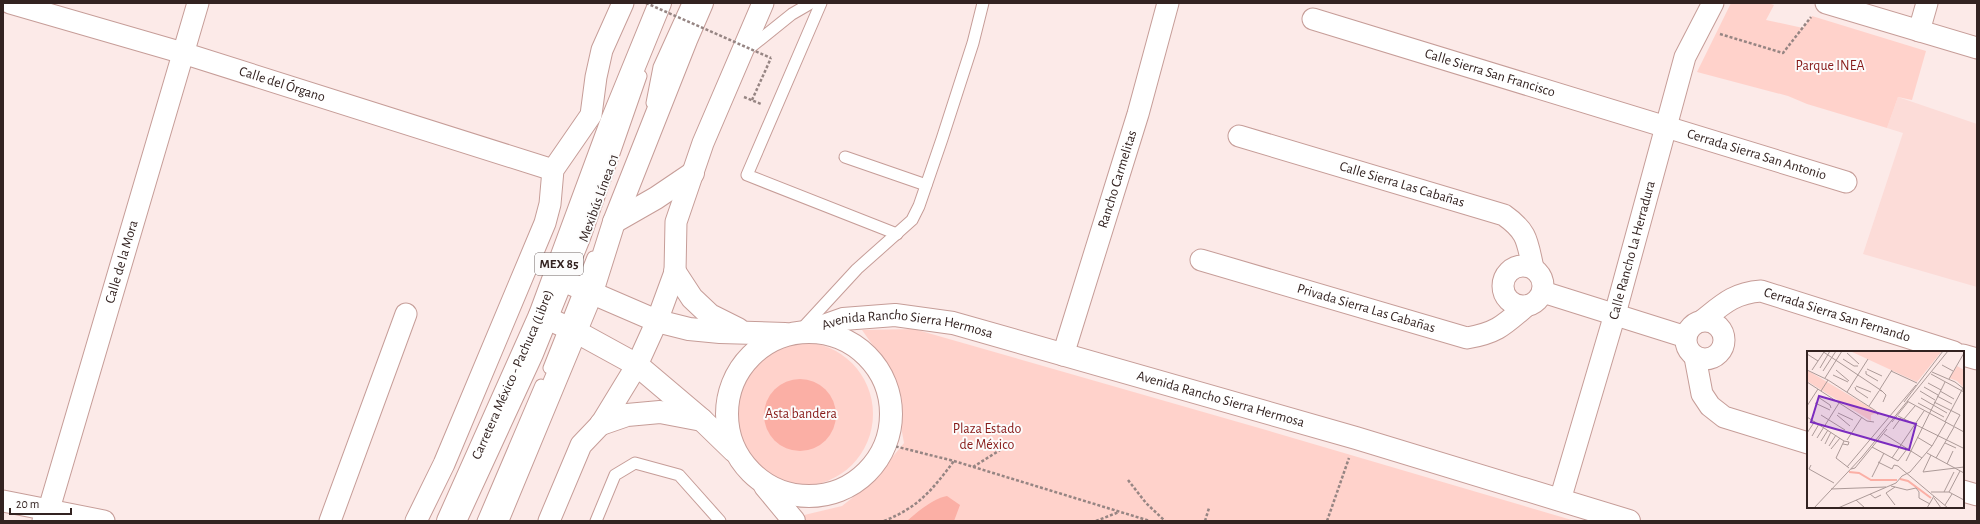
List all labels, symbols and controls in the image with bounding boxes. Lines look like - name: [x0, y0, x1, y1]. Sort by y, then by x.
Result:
- street label: Calle Sierra San Francisco: [1423, 47, 1557, 100]
- park label: Parque INEA: [1796, 59, 1864, 73]
- street label: Calle del Órgano: [237, 64, 327, 105]
- street label: Cerrada Sierra San Antonio: [1685, 127, 1828, 183]
- street label: Rancho Carmelitas: [1096, 129, 1139, 230]
- street label: Mexibús Línea 01: [577, 152, 621, 244]
- street label: Calle Sierra Las Cabañas: [1338, 159, 1466, 210]
- street label: Calle Rancho La Herradura: [1607, 179, 1658, 321]
- street label: Calle de la Mora: [103, 218, 141, 305]
- road number: MEX 85: [535, 253, 583, 275]
- street label: Privada Sierra Las Cabañas: [1295, 282, 1437, 335]
- street label: Cerrada Sierra San Fernando: [1762, 285, 1912, 345]
- street label: Carretera México - Pachuca (Libre): [469, 288, 556, 462]
- street label: Avenida Rancho Sierra Hermosa: [820, 308, 995, 341]
- inset map: [1807, 351, 1964, 508]
- street label: Avenida Rancho Sierra Hermosa: [1135, 369, 1307, 430]
- park label: Asta bandera: [765, 407, 837, 421]
- park label: Plaza Estado de México: [953, 422, 1021, 452]
- scale bar: [10, 490, 71, 516]
- text: 20 m: [16, 498, 39, 510]

